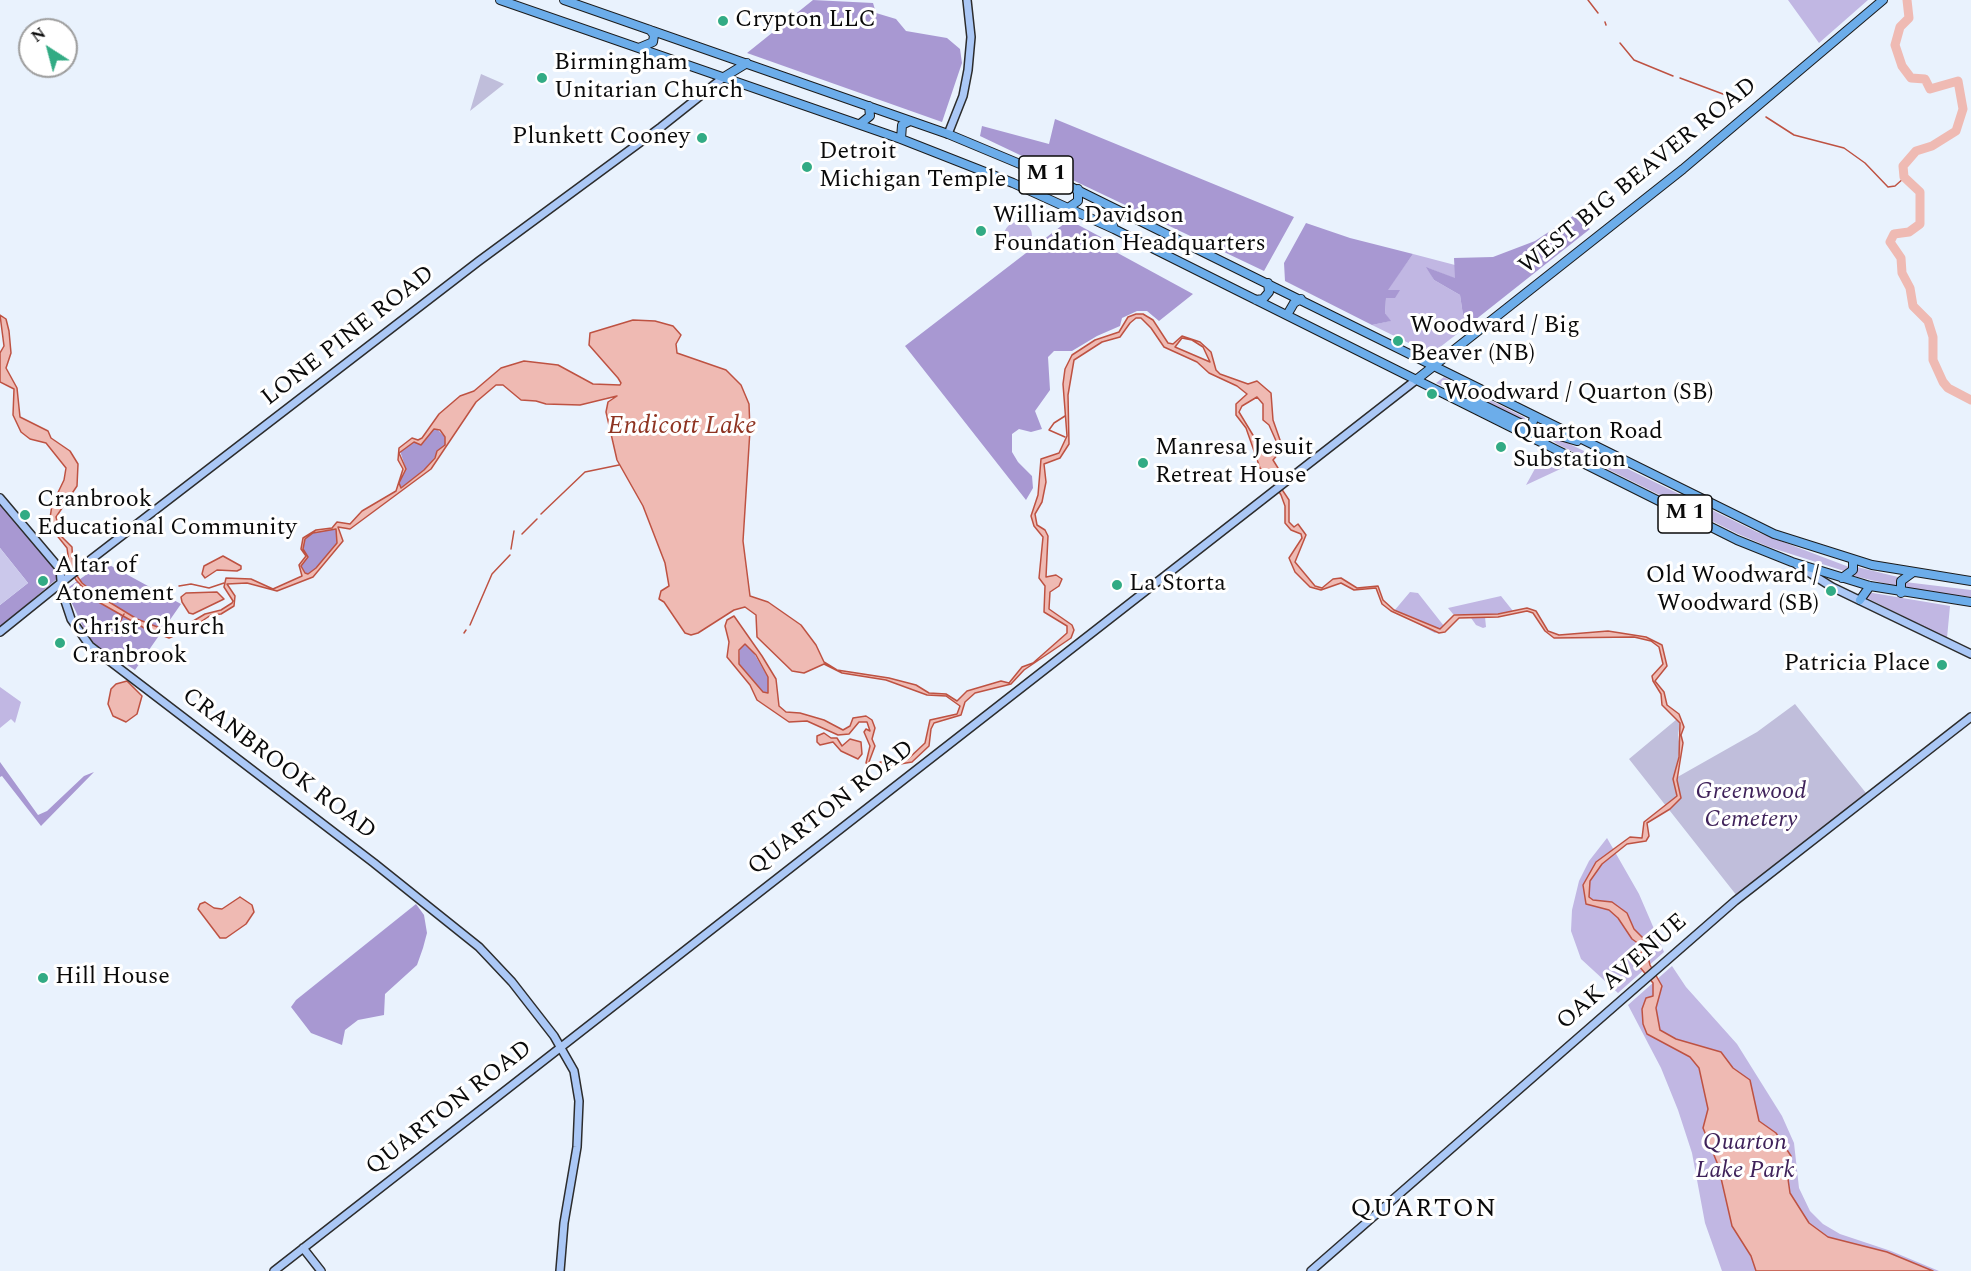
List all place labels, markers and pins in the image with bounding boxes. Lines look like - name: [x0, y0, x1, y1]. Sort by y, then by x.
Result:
- place label: Crypton LLC: [735, 7, 876, 35]
- marker: Crypton LLC: [716, 14, 730, 28]
- place label: Birmingham Unitarian Church: [554, 50, 743, 106]
- marker: Birmingham Unitarian Church: [535, 71, 549, 85]
- place label: Plunkett Cooney: [512, 124, 690, 152]
- marker: Plunkett Cooney: [695, 131, 709, 145]
- place label: Detroit Michigan Temple: [819, 139, 1006, 195]
- marker: Detroit Michigan Temple: [800, 160, 814, 174]
- place label: William Davidson Foundation Headquarters: [993, 203, 1266, 259]
- marker: William Davidson Foundation Headquarters: [974, 224, 988, 238]
- place label: Woodward / Big Beaver (NB): [1410, 313, 1580, 369]
- marker: Woodward / Big Beaver (NB): [1391, 334, 1405, 348]
- place label: Woodward / Quarton (SB): [1444, 380, 1713, 408]
- marker: Woodward / Quarton (SB): [1425, 387, 1439, 401]
- place label: Quarton Road Substation: [1513, 419, 1663, 475]
- place label: Manresa Jesuit Retreat House: [1155, 435, 1313, 491]
- marker: Quarton Road Substation: [1494, 440, 1508, 454]
- marker: Manresa Jesuit Retreat House: [1136, 456, 1150, 470]
- place label: Cranbrook Educational Community: [37, 487, 297, 543]
- marker: Cranbrook Educational Community: [18, 508, 32, 522]
- place label: Altar of Atonement: [55, 553, 174, 609]
- place label: Old Woodward / Woodward (SB): [1646, 563, 1819, 619]
- place label: La Storta: [1129, 571, 1226, 599]
- marker: Altar of Atonement: [36, 574, 50, 588]
- marker: La Storta: [1110, 578, 1124, 592]
- marker: Old Woodward / Woodward (SB): [1824, 584, 1838, 598]
- place label: Christ Church Cranbrook: [72, 615, 225, 671]
- marker: Christ Church Cranbrook: [53, 636, 67, 650]
- place label: Patricia Place: [1784, 651, 1930, 679]
- marker: Patricia Place: [1935, 658, 1949, 672]
- place label: Hill House: [55, 964, 170, 992]
- marker: Hill House: [36, 971, 50, 985]

